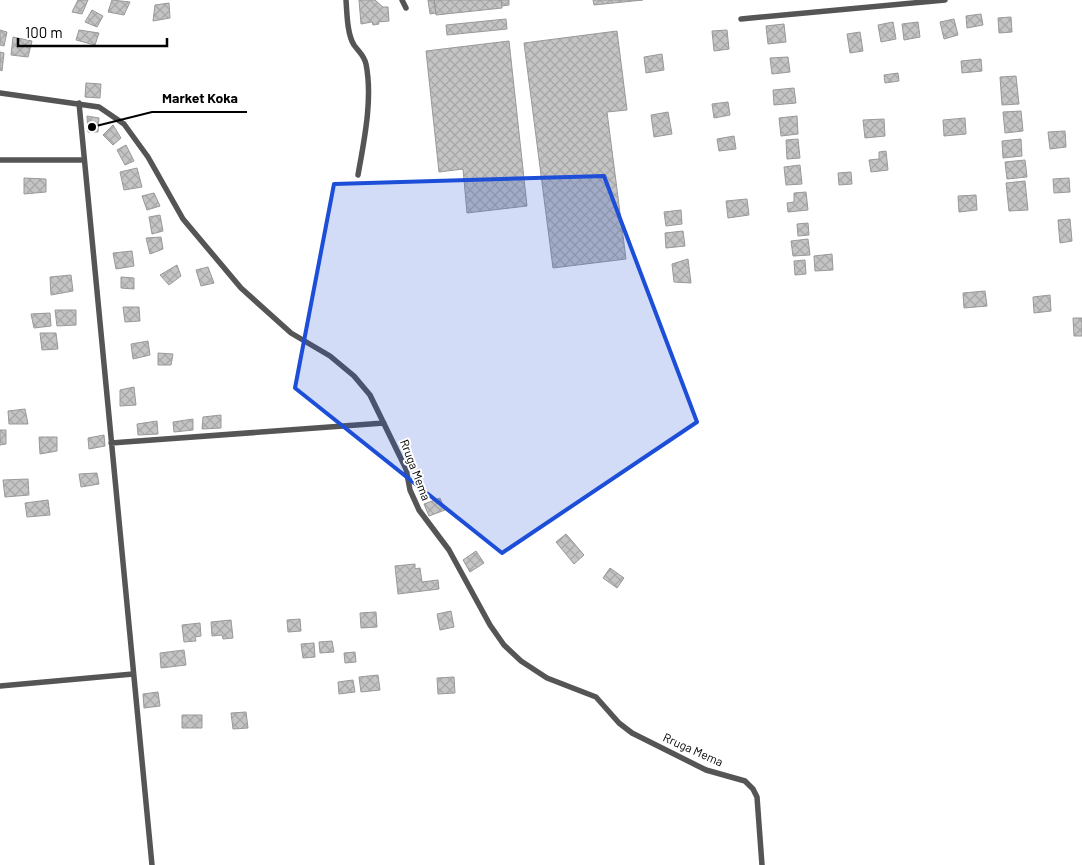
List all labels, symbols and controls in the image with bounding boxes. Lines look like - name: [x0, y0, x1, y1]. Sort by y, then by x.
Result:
- scale bar: [18, 15, 166, 47]
- text: 100 m: [25, 23, 63, 41]
- callout: Market Koka: [152, 83, 247, 112]
- text: Market Koka: [162, 89, 238, 106]
- street label: Rruga Mema: [398, 437, 434, 502]
- street label: Rruga Mema: [661, 730, 726, 769]

